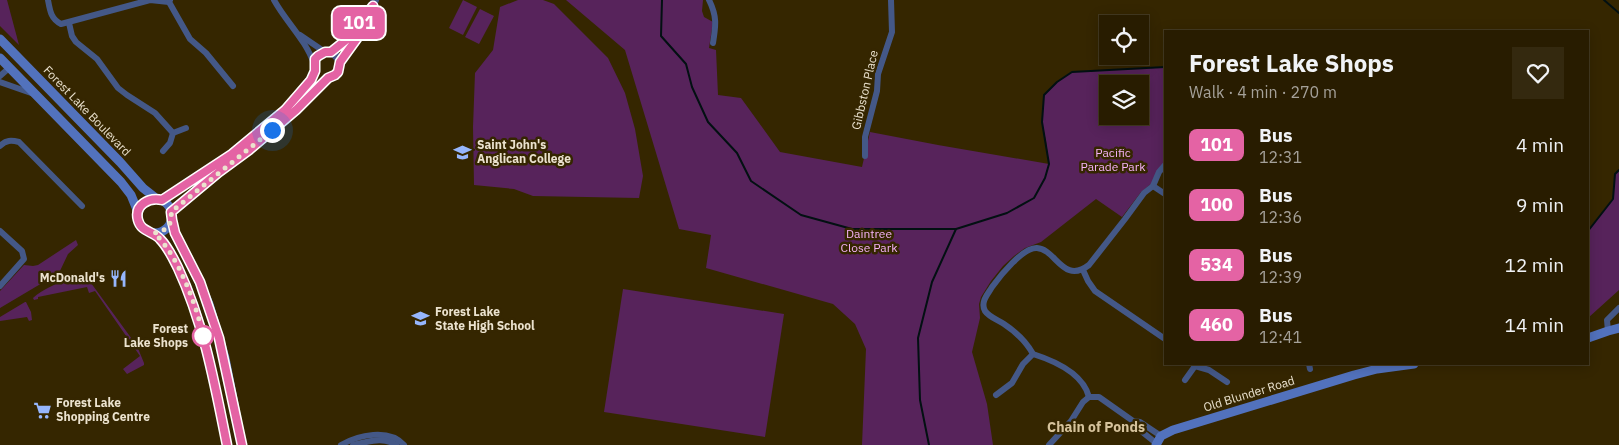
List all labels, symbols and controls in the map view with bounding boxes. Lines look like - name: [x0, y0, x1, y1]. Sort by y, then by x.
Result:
- line badge: 101: [330, 7, 388, 39]
- text: 101: [343, 11, 375, 34]
- map controls: [1099, 15, 1149, 125]
- button: locate: [1099, 15, 1149, 65]
- text: Forest Lake Shops: [1189, 47, 1394, 79]
- button: heart: [1512, 47, 1564, 99]
- street label: Gibbston Place: [848, 48, 881, 131]
- street label: Forest Lake Boulevard: [40, 62, 134, 159]
- button: layers: [1099, 75, 1149, 125]
- text: Walk · 4 min · 270 m: [1189, 82, 1337, 102]
- your location: [260, 118, 285, 143]
- text: Bus: [1259, 123, 1293, 147]
- text: 101: [1200, 133, 1233, 156]
- text: 4 min: [1516, 133, 1564, 157]
- place label: Saint John's Anglican College: [477, 137, 571, 166]
- school or university icon: Saint John's Anglican College: [453, 142, 473, 162]
- park label: Pacific Parade Park: [1081, 145, 1146, 174]
- text: 12:31: [1259, 147, 1302, 167]
- text: Bus: [1259, 183, 1293, 207]
- text: 100: [1200, 193, 1233, 216]
- text: 9 min: [1516, 193, 1564, 217]
- text: 12:36: [1259, 207, 1302, 227]
- park label: Daintree Close Park: [841, 226, 898, 255]
- text: Bus: [1259, 243, 1293, 267]
- text: 534: [1200, 253, 1233, 276]
- text: 12 min: [1505, 253, 1564, 277]
- text: 12:39: [1259, 267, 1302, 287]
- restaurant icon: McDonald's: [109, 268, 129, 288]
- place label: McDonald's: [40, 270, 105, 285]
- text: Bus: [1259, 303, 1293, 327]
- place label: Forest Lake State High School: [435, 304, 535, 333]
- school or university icon: Forest Lake State High School: [411, 309, 431, 329]
- text: 460: [1200, 313, 1233, 336]
- text: 14 min: [1505, 313, 1564, 337]
- place label: Forest Lake Shops: [124, 321, 188, 350]
- marker: Forest Lake Shops: [192, 325, 214, 347]
- text: 12:41: [1259, 327, 1302, 347]
- street label: Old Blunder Road: [1201, 373, 1296, 415]
- place label: Forest Lake Shopping Centre: [56, 395, 150, 424]
- supermarket icon: Forest Lake Shopping Centre: [32, 400, 52, 420]
- district label: Chain of Ponds: [1047, 418, 1145, 436]

